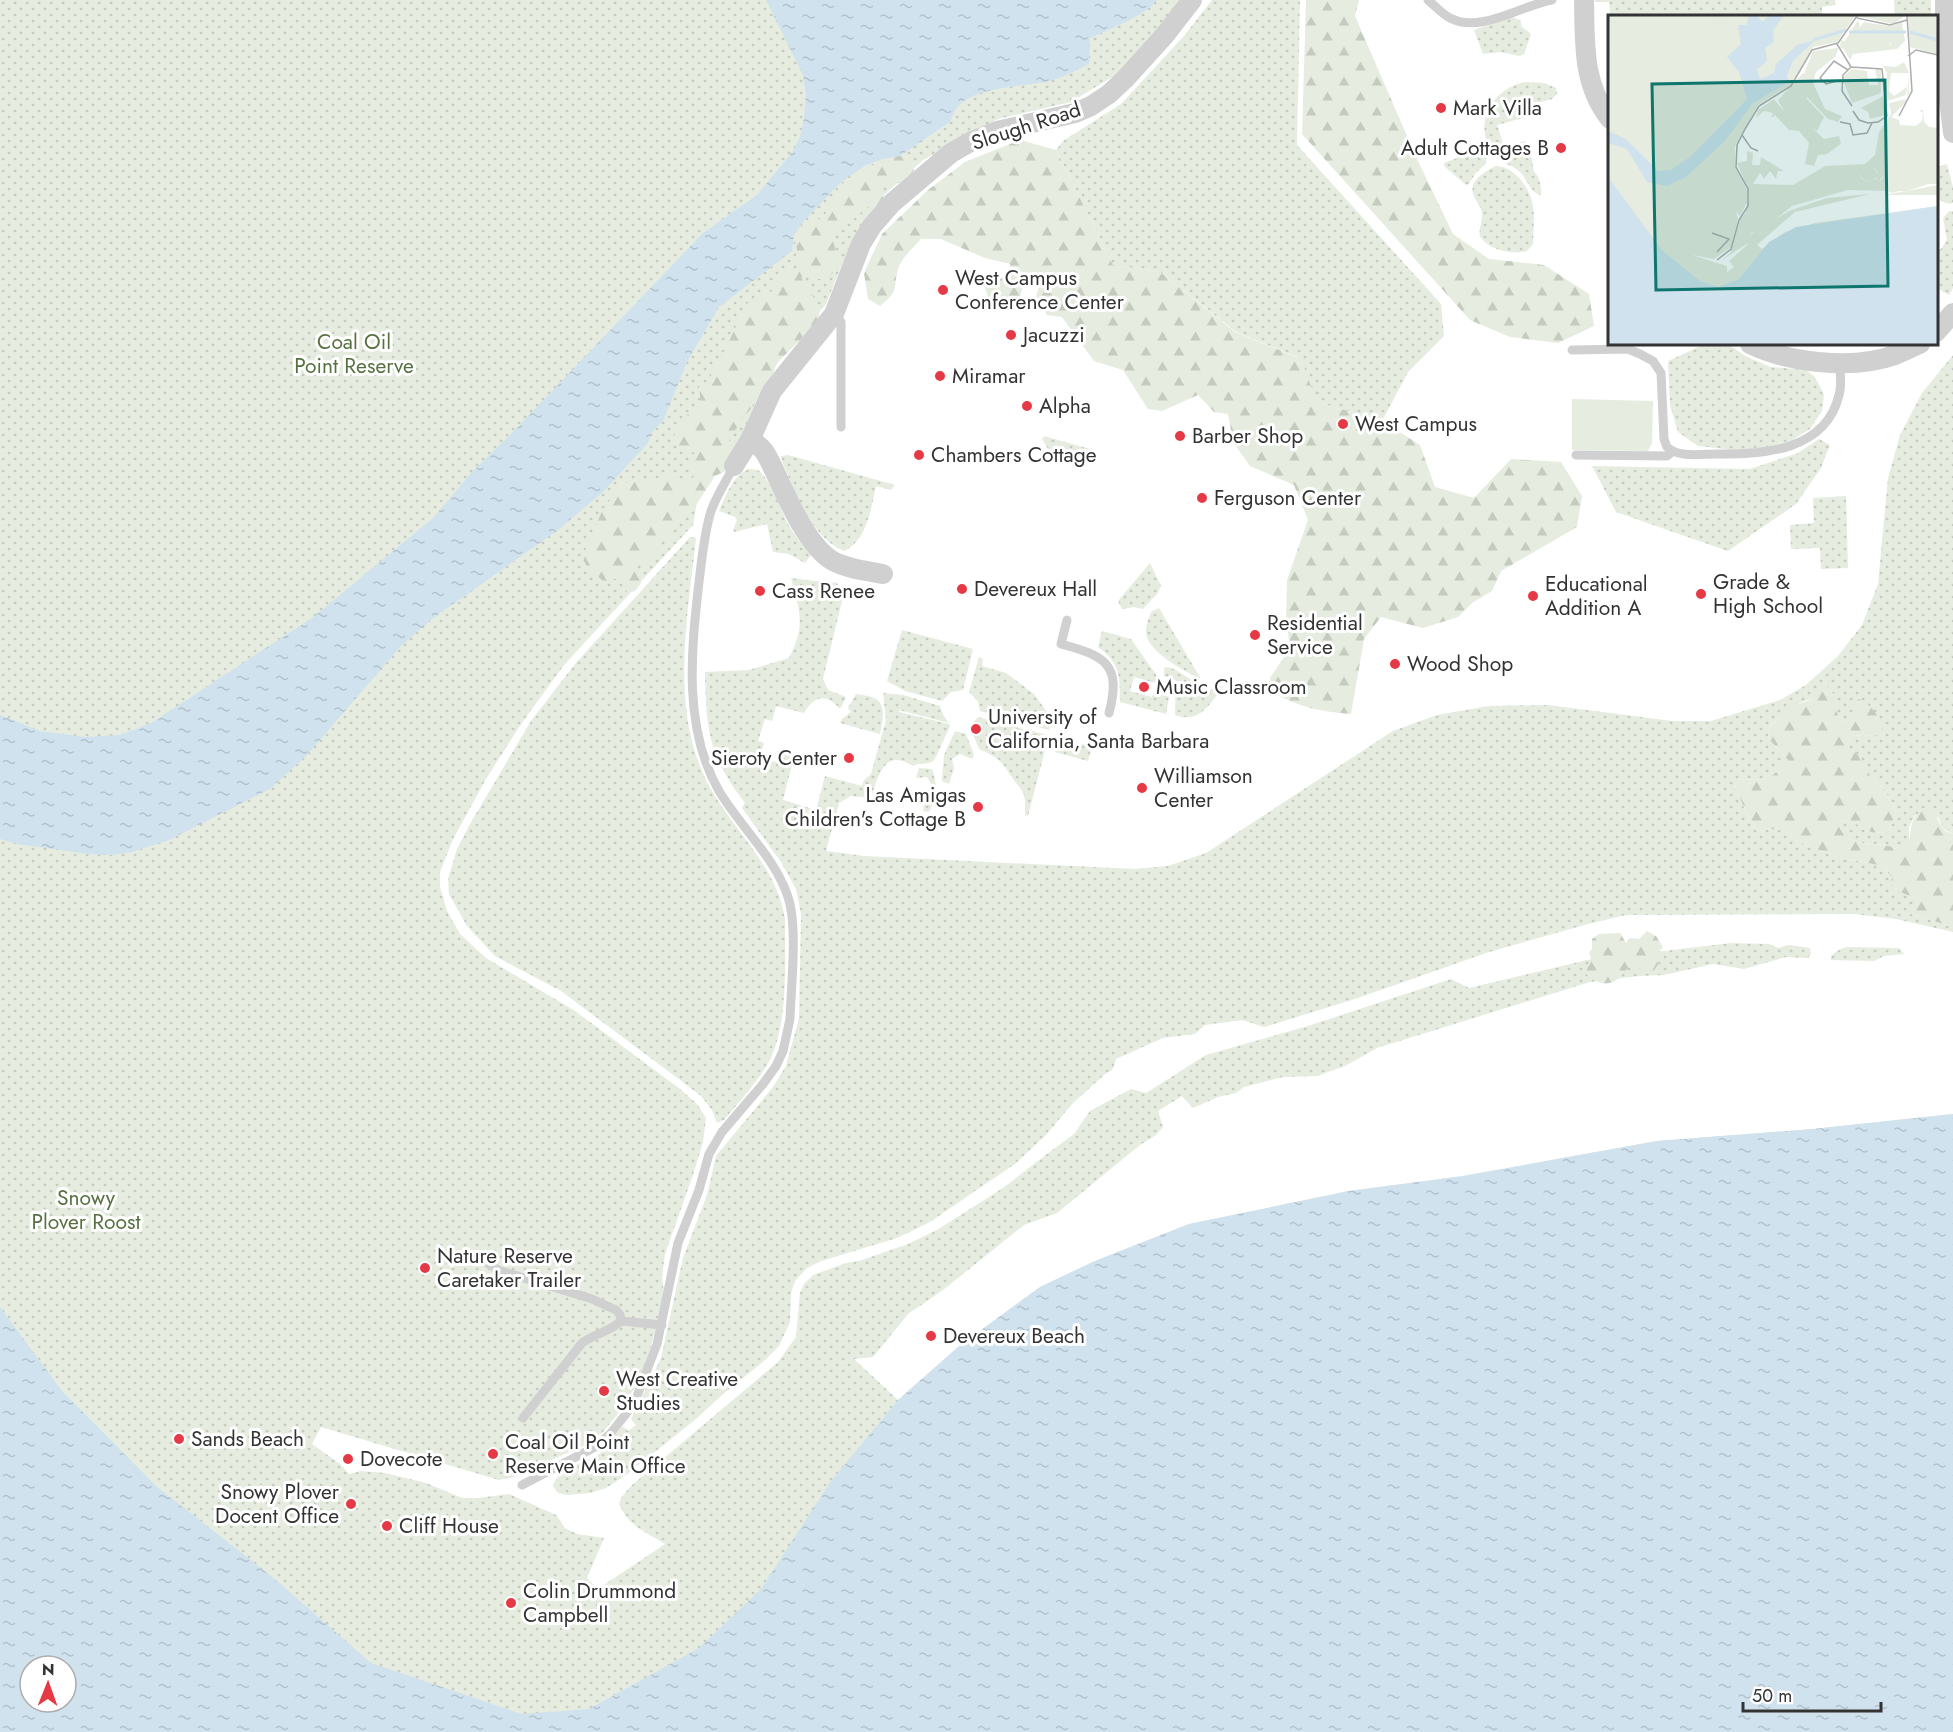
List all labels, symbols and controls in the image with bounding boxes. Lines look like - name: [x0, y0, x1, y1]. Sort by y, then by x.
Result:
- inset map: [1608, 15, 1938, 345]
- place label: Mark Villa: [1453, 93, 1542, 123]
- street label: Slough Road: [967, 94, 1085, 158]
- marker: Mark Villa: [1434, 101, 1448, 115]
- place label: Adult Cottages B: [1401, 133, 1549, 163]
- marker: Adult Cottages B: [1554, 141, 1568, 155]
- place label: West Campus Conference Center: [955, 263, 1125, 317]
- marker: West Campus Conference Center: [936, 283, 950, 297]
- place label: Jacuzzi: [1020, 320, 1085, 350]
- park label: Coal Oil Point Reserve: [294, 327, 414, 381]
- marker: Jacuzzi: [1004, 328, 1018, 342]
- place label: Miramar: [952, 361, 1026, 391]
- marker: Miramar: [933, 369, 947, 383]
- place label: Alpha: [1039, 391, 1091, 421]
- marker: Alpha: [1020, 399, 1034, 413]
- place label: West Campus: [1355, 409, 1477, 439]
- marker: West Campus: [1336, 417, 1350, 431]
- place label: Barber Shop: [1192, 421, 1303, 451]
- marker: Barber Shop: [1173, 429, 1187, 443]
- place label: Chambers Cottage: [931, 440, 1097, 470]
- marker: Chambers Cottage: [912, 448, 926, 462]
- place label: Ferguson Center: [1214, 483, 1362, 513]
- marker: Ferguson Center: [1195, 491, 1209, 505]
- place label: Grade & High School: [1713, 567, 1823, 621]
- place label: Educational Addition A: [1545, 569, 1648, 623]
- place label: Devereux Hall: [974, 574, 1097, 604]
- place label: Cass Renee: [772, 576, 875, 606]
- marker: Devereux Hall: [955, 582, 969, 596]
- marker: Cass Renee: [753, 584, 767, 598]
- marker: Grade & High School: [1694, 587, 1708, 601]
- marker: Educational Addition A: [1526, 589, 1540, 603]
- place label: Residential Service: [1267, 608, 1363, 662]
- marker: Residential Service: [1248, 628, 1262, 642]
- place label: Wood Shop: [1407, 649, 1513, 679]
- marker: Wood Shop: [1388, 657, 1402, 671]
- place label: Music Classroom: [1156, 672, 1307, 702]
- marker: Music Classroom: [1137, 680, 1151, 694]
- place label: University of California, Santa Barbara: [988, 702, 1209, 756]
- marker: University of California, Santa Barbara: [969, 722, 983, 736]
- place label: Sieroty Center: [711, 743, 838, 773]
- marker: Sieroty Center: [842, 751, 856, 765]
- place label: Williamson Center: [1154, 761, 1253, 815]
- place label: Las Amigas Children's Cottage B: [785, 780, 966, 834]
- marker: Williamson Center: [1135, 781, 1149, 795]
- marker: Las Amigas Children's Cottage B: [971, 800, 985, 814]
- park label: Snowy Plover Roost: [32, 1183, 140, 1237]
- place label: Nature Reserve Caretaker Trailer: [437, 1241, 582, 1295]
- marker: Nature Reserve Caretaker Trailer: [418, 1261, 432, 1275]
- place label: Devereux Beach: [943, 1321, 1085, 1351]
- marker: Devereux Beach: [924, 1329, 938, 1343]
- place label: West Creative Studies: [616, 1364, 738, 1418]
- marker: West Creative Studies: [597, 1384, 611, 1398]
- place label: Sands Beach: [191, 1424, 304, 1454]
- place label: Coal Oil Point Reserve Main Office: [505, 1427, 686, 1481]
- marker: Sands Beach: [172, 1432, 186, 1446]
- place label: Dovecote: [360, 1444, 443, 1474]
- marker: Coal Oil Point Reserve Main Office: [486, 1447, 500, 1461]
- marker: Dovecote: [341, 1452, 355, 1466]
- place label: Snowy Plover Docent Office: [215, 1477, 340, 1531]
- marker: Snowy Plover Docent Office: [344, 1497, 358, 1511]
- place label: Cliff House: [399, 1511, 499, 1541]
- marker: Cliff House: [380, 1519, 394, 1533]
- place label: Colin Drummond Campbell: [523, 1576, 676, 1630]
- marker: Colin Drummond Campbell: [504, 1596, 518, 1610]
- north arrow: [18, 1654, 78, 1714]
- text: N: [42, 1658, 55, 1681]
- scale bar: [1743, 1675, 1881, 1713]
- text: 50 m: [1752, 1683, 1792, 1709]

